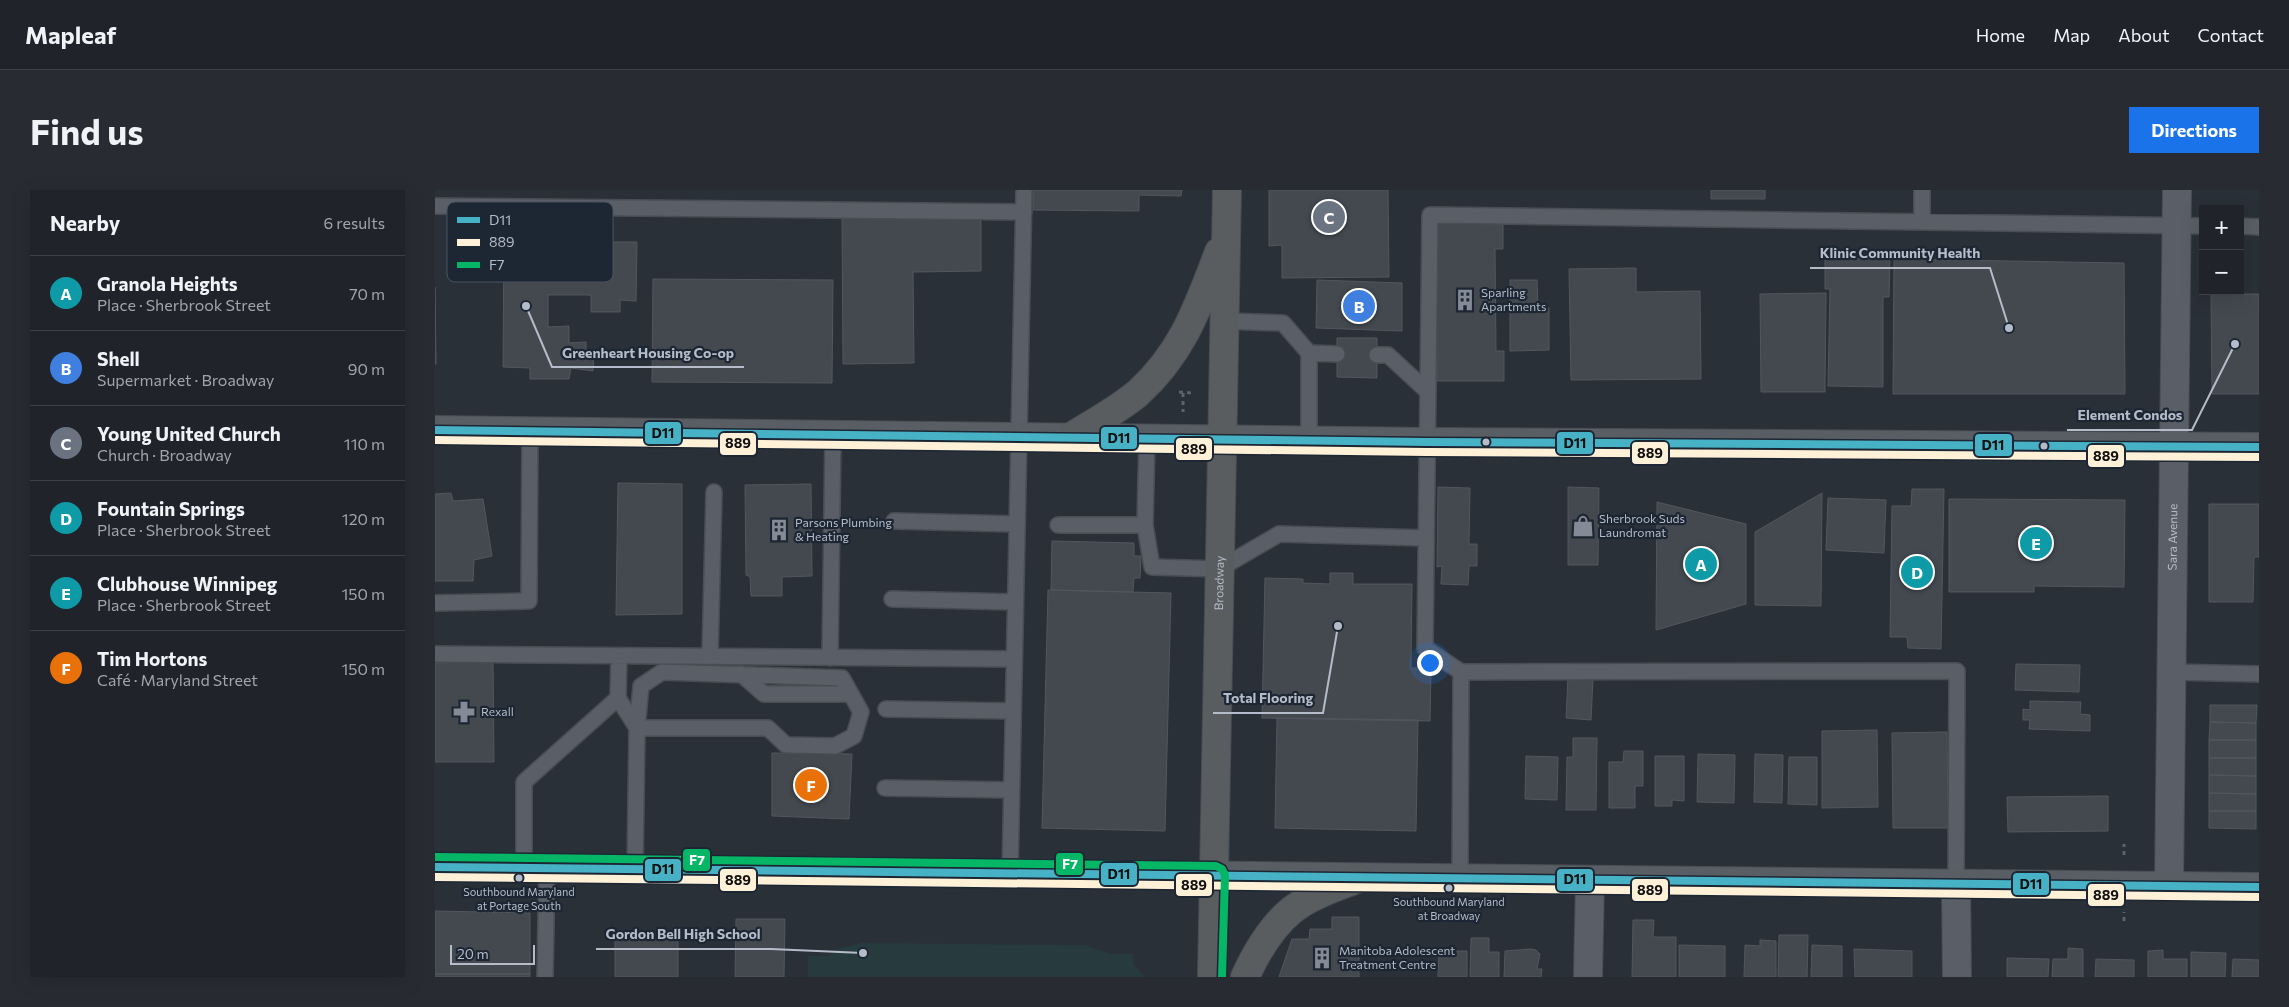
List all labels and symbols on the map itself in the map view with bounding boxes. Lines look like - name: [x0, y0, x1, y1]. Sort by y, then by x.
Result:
- pin: C: [1313, 198, 1345, 236]
- legend: [447, 202, 613, 282]
- text: D11: [489, 211, 511, 228]
- text: 889: [489, 233, 515, 250]
- callout: Klinic Community Health: [1810, 239, 1990, 268]
- text: Klinic Community Health: [1820, 244, 1980, 261]
- text: F7: [489, 256, 504, 273]
- place label: Sparling Apartments: [1481, 285, 1546, 313]
- pin: B: [1343, 287, 1375, 325]
- building icon: Sparling Apartments: [1452, 287, 1478, 313]
- callout: Greenheart Housing Co-op: [552, 338, 744, 367]
- text: Greenheart Housing Co-op: [562, 344, 734, 361]
- callout: Element Condos: [2067, 401, 2192, 430]
- text: Element Condos: [2078, 406, 2183, 423]
- line badge: D11: [644, 421, 682, 445]
- text: D11: [652, 424, 674, 441]
- line badge: D11: [1100, 426, 1138, 450]
- text: D11: [1108, 429, 1130, 446]
- line badge: D11: [1556, 431, 1594, 455]
- line badge: 889: [719, 432, 757, 456]
- line badge: D11: [1974, 433, 2013, 457]
- text: 889: [725, 434, 751, 451]
- text: D11: [1564, 434, 1586, 451]
- text: D11: [1982, 436, 2004, 453]
- line badge: 889: [1175, 437, 1213, 461]
- unlabelled marker: [1481, 437, 1491, 447]
- text: 889: [1181, 440, 1207, 457]
- line badge: 889: [1631, 441, 1669, 465]
- unlabelled marker: [2039, 441, 2049, 451]
- text: 889: [1637, 444, 1663, 461]
- line badge: 889: [2087, 444, 2125, 468]
- text: 889: [2093, 447, 2119, 464]
- street label: Sara Avenue: [2165, 504, 2179, 570]
- place label: Sherbrook Suds Laundromat: [1599, 511, 1685, 539]
- shop icon: Sherbrook Suds Laundromat: [1570, 513, 1596, 539]
- place label: Parsons Plumbing & Heating: [795, 515, 892, 543]
- building icon: Parsons Plumbing & Heating: [766, 517, 792, 543]
- pin: E: [2020, 524, 2052, 562]
- pin: A: [1685, 545, 1717, 583]
- pin: D: [1901, 553, 1933, 591]
- street label: Broadway: [1211, 556, 1226, 610]
- your location: [1417, 650, 1443, 676]
- callout: Total Flooring: [1213, 684, 1323, 713]
- text: Total Flooring: [1223, 689, 1313, 706]
- pharmacy icon: Rexall: [451, 699, 477, 725]
- place label: Rexall: [481, 704, 514, 718]
- pin: F: [795, 766, 827, 804]
- line badge: F7: [682, 848, 711, 872]
- text: F7: [689, 851, 705, 868]
- line badge: F7: [1055, 852, 1084, 876]
- text: F7: [1062, 855, 1078, 872]
- line badge: D11: [644, 858, 682, 882]
- text: D11: [652, 860, 674, 877]
- line badge: D11: [1100, 862, 1138, 886]
- text: D11: [1108, 865, 1130, 882]
- line badge: 889: [719, 868, 757, 892]
- line badge: D11: [1556, 868, 1594, 892]
- text: D11: [1564, 870, 1586, 887]
- text: 889: [725, 871, 751, 888]
- line badge: D11: [2012, 872, 2050, 896]
- marker: Southbound Maryland at Portage South: [514, 873, 524, 883]
- line badge: 889: [1175, 873, 1213, 897]
- text: D11: [2020, 875, 2042, 892]
- text: 889: [1181, 876, 1207, 893]
- line badge: 889: [1631, 878, 1669, 902]
- text: 889: [1637, 881, 1663, 898]
- marker: Southbound Maryland at Broadway: [1444, 883, 1454, 893]
- line badge: 889: [2087, 883, 2125, 907]
- place label: Southbound Maryland at Portage South: [463, 885, 575, 912]
- text: 889: [2093, 886, 2119, 903]
- place label: Southbound Maryland at Broadway: [1393, 895, 1505, 922]
- callout: Gordon Bell High School: [596, 920, 771, 949]
- text: Gordon Bell High School: [605, 925, 761, 942]
- scale bar: [450, 942, 535, 965]
- place label: Manitoba Adolescent Treatment Centre: [1339, 943, 1455, 971]
- building icon: Manitoba Adolescent Treatment Centre: [1309, 945, 1335, 971]

